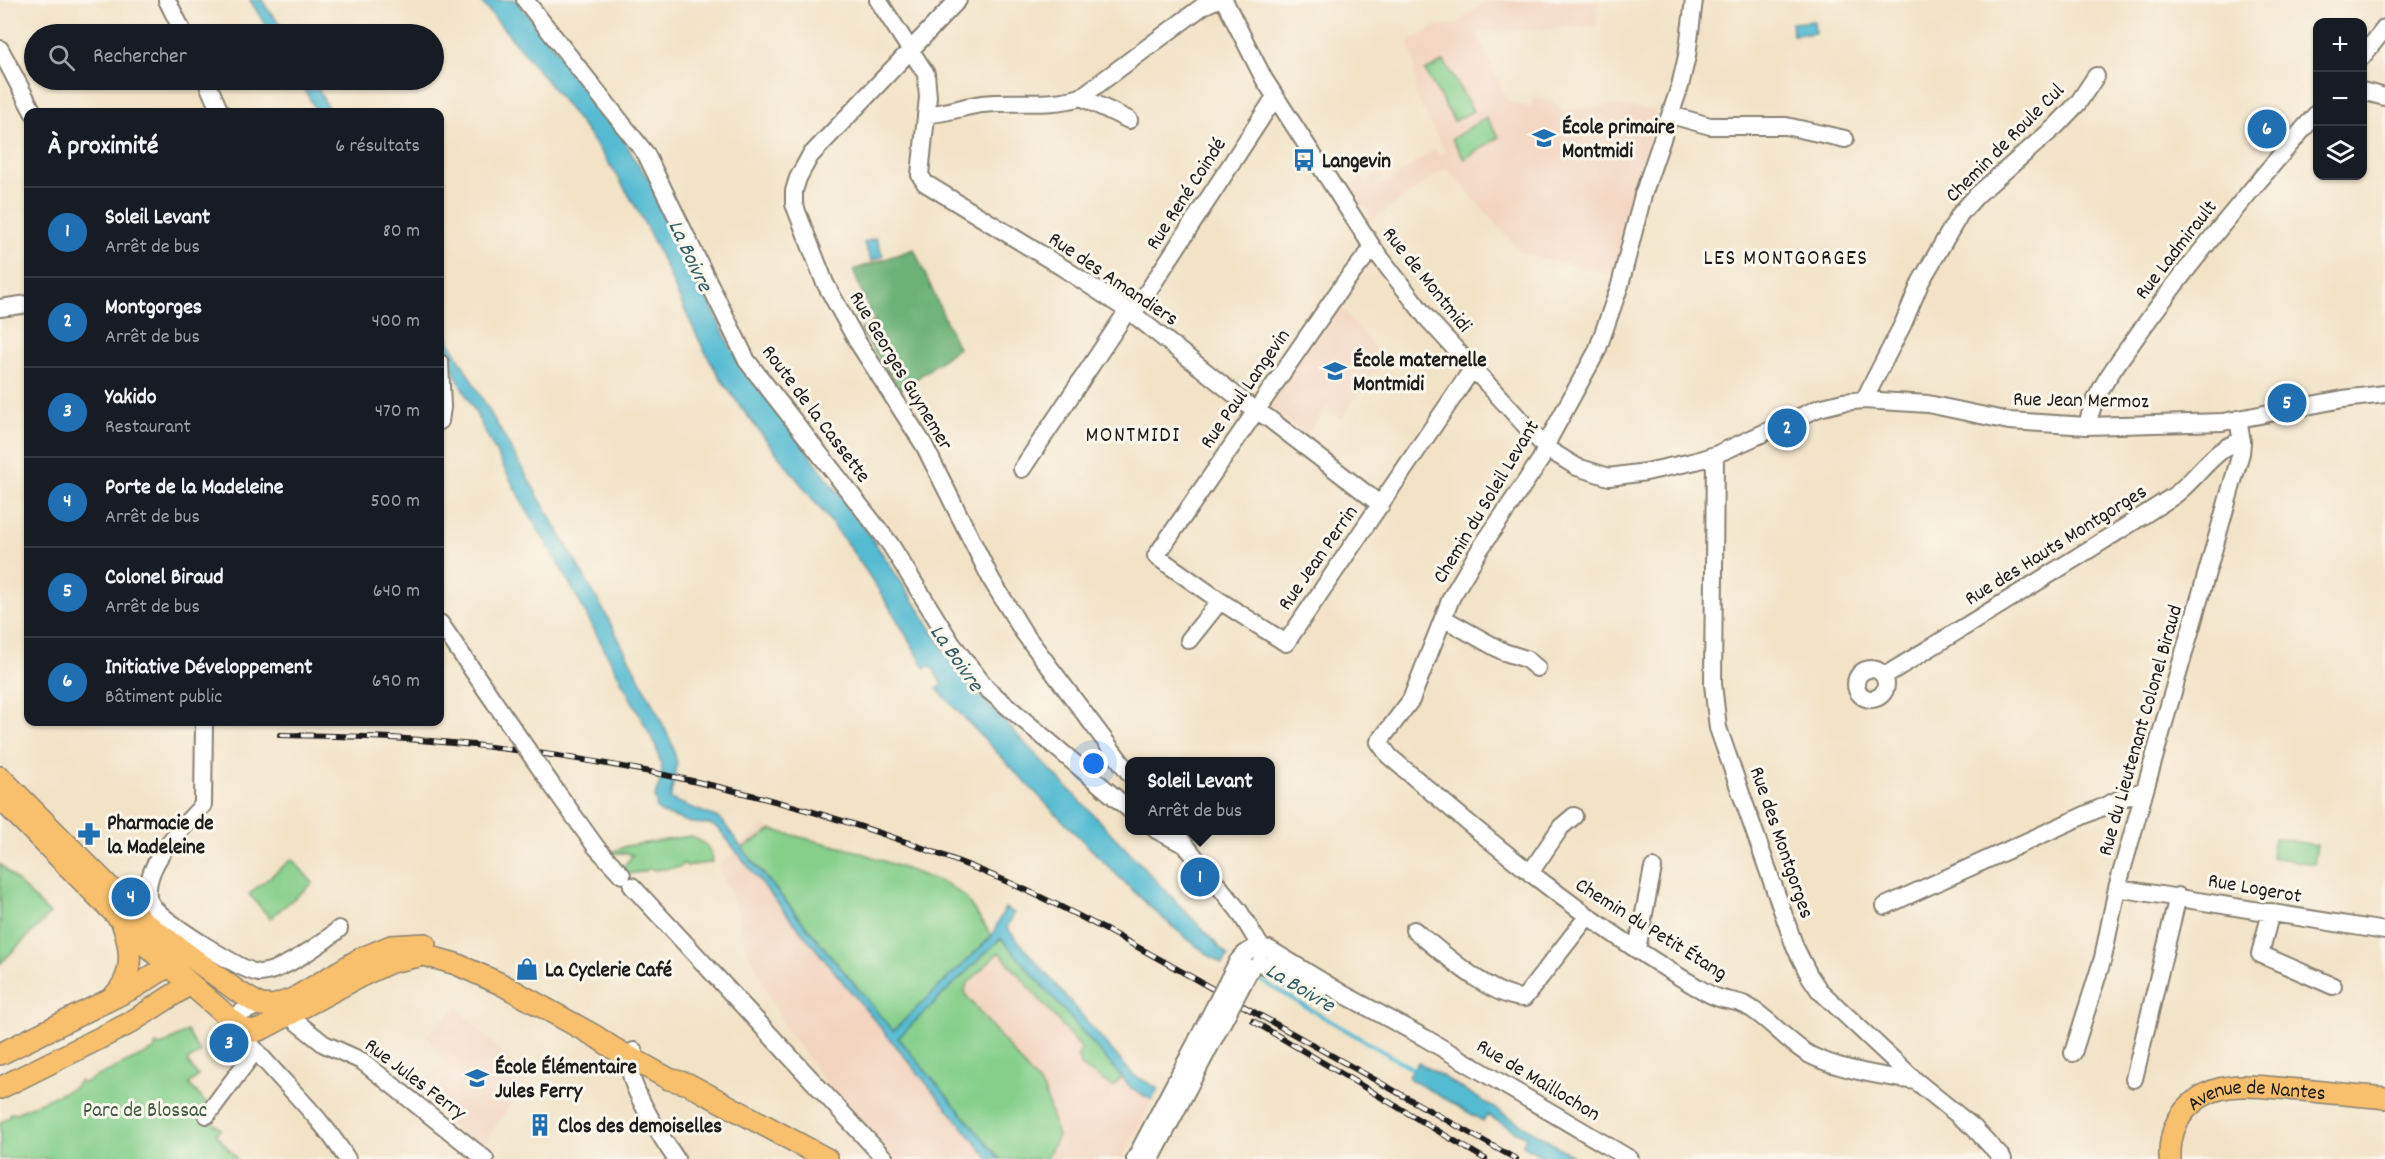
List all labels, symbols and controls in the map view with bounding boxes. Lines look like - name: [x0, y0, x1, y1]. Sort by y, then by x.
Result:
- map controls: [2313, 18, 2367, 180]
- button: +: [2313, 18, 2367, 72]
- search box: [24, 24, 444, 90]
- icon: search: [45, 41, 78, 74]
- text: Rechercher: [93, 42, 187, 73]
- button: −: [2313, 72, 2367, 126]
- street label: Chemin de Roule Cul: [1940, 78, 2073, 211]
- pin: 6: [2248, 106, 2286, 152]
- place label: École primaire Montmidi: [1562, 114, 1675, 168]
- school or university icon: École primaire Montmidi: [1531, 125, 1557, 151]
- button: layers: [2313, 126, 2367, 180]
- text: À proximité: [48, 129, 158, 166]
- text: 6 résultats: [335, 133, 420, 161]
- street label: Rue René Coindé: [1140, 133, 1235, 257]
- bus stop icon: Langevin: [1291, 147, 1317, 173]
- place label: Langevin: [1322, 148, 1391, 178]
- street label: Rue Ladmirault: [2129, 194, 2226, 307]
- text: Soleil Levant: [105, 203, 210, 234]
- water label: La Boivre: [659, 216, 719, 298]
- text: 1: [65, 218, 70, 246]
- text: 80 m: [383, 218, 420, 246]
- street label: Rue de Montmidi: [1374, 222, 1478, 340]
- street label: Rue des Amandiers: [1041, 226, 1183, 335]
- text: Arrêt de bus: [105, 234, 200, 262]
- district label: LES MONTGORGES: [1703, 244, 1869, 275]
- street label: Rue Georges Guynemer: [840, 286, 959, 457]
- text: Montgorges: [105, 293, 202, 324]
- text: 2: [63, 308, 72, 336]
- text: 400 m: [372, 308, 420, 336]
- text: Arrêt de bus: [105, 324, 200, 352]
- street label: Rue Paul Langevin: [1194, 324, 1299, 456]
- street label: Route de la Cassette: [753, 340, 876, 490]
- place label: École maternelle Montmidi: [1353, 347, 1487, 401]
- school or university icon: École maternelle Montmidi: [1322, 358, 1348, 384]
- pin: 5: [2268, 380, 2306, 426]
- text: Yakido: [105, 383, 157, 414]
- street label: Rue Jean Mermoz: [2013, 386, 2149, 418]
- text: 3: [63, 398, 72, 426]
- text: 470 m: [375, 398, 420, 426]
- pin: 2: [1768, 406, 1806, 450]
- text: Restaurant: [105, 414, 191, 442]
- street label: Chemin du Soleil Levant: [1427, 415, 1548, 590]
- district label: MONTMIDI: [1085, 421, 1181, 452]
- text: Porte de la Madeleine: [105, 473, 283, 504]
- street label: Rue des Hauts Montgorges: [1960, 478, 2154, 615]
- text: 4: [63, 488, 72, 516]
- text: 500 m: [371, 488, 420, 516]
- street label: Rue Jean Perrin: [1272, 500, 1367, 617]
- text: Arrêt de bus: [105, 504, 200, 532]
- text: Colonel Biraud: [105, 563, 224, 594]
- text: 5: [63, 578, 72, 606]
- text: 640 m: [373, 578, 420, 606]
- text: Arrêt de bus: [105, 594, 200, 622]
- street label: Rue du Lieutenant Colonel Biraud: [2092, 602, 2192, 860]
- water label: La Boivre: [921, 619, 990, 700]
- text: Initiative Développement: [105, 653, 312, 684]
- text: 6: [63, 668, 72, 696]
- text: 690 m: [372, 668, 420, 696]
- text: Bâtiment public: [105, 684, 222, 712]
- your location: [1079, 749, 1108, 778]
- popup: [1125, 757, 1275, 835]
- street label: Rue des Montgorges: [1740, 763, 1820, 923]
- text: Soleil Levant: [1147, 767, 1253, 798]
- text: Arrêt de bus: [1147, 798, 1242, 826]
- place label: Pharmacie de la Madeleine: [107, 810, 214, 864]
- pharmacy icon: Pharmacie de la Madeleine: [76, 821, 102, 847]
- pin: 1: [1180, 854, 1220, 900]
- street label: Rue Logerot: [2205, 867, 2304, 913]
- street label: Chemin du Petit Étang: [1568, 872, 1732, 990]
- pin: 4: [112, 874, 150, 920]
- shop icon: La Cyclerie Café: [514, 956, 540, 982]
- water label: La Boivre: [1259, 956, 1341, 1022]
- place label: La Cyclerie Café: [545, 957, 672, 987]
- pin: 3: [210, 1020, 248, 1066]
- street label: Rue Jules Ferry: [357, 1032, 472, 1129]
- street label: Rue de Maillochon: [1470, 1033, 1605, 1130]
- place label: École Élémentaire Jules Ferry: [495, 1054, 637, 1108]
- school or university icon: École Élémentaire Jules Ferry: [464, 1065, 490, 1091]
- street label: Avenue de Nantes: [2181, 1074, 2327, 1120]
- park label: Parc de Blossac: [83, 1097, 207, 1127]
- building icon: Clos des demoiselles: [527, 1112, 553, 1138]
- place label: Clos des demoiselles: [558, 1113, 722, 1143]

